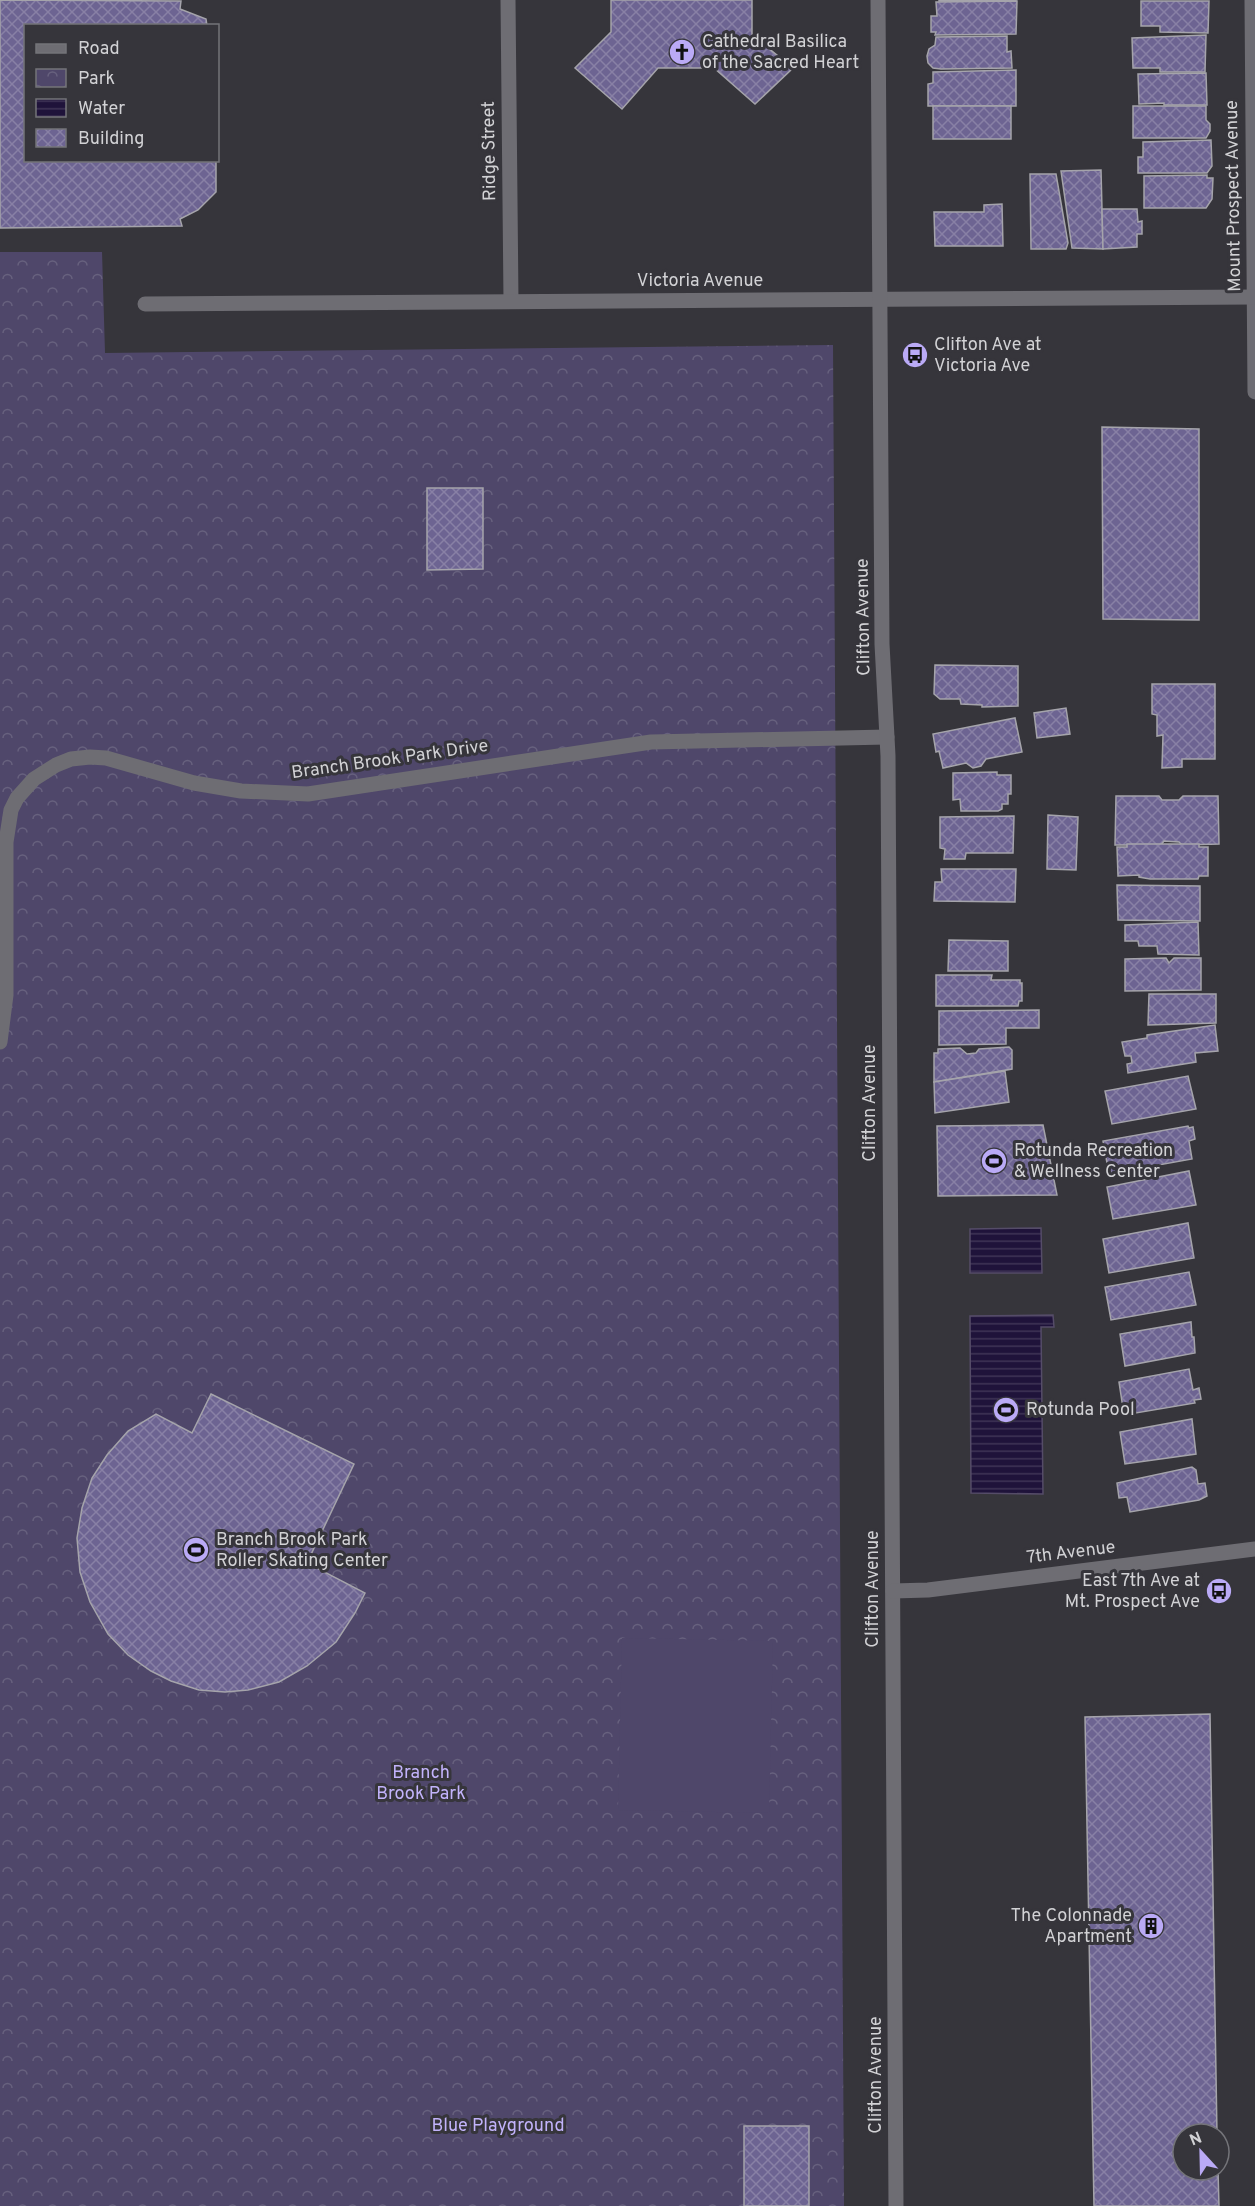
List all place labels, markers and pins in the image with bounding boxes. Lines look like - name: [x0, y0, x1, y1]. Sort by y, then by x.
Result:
- place label: Cathedral Basilica of the Sacred Heart: [702, 31, 859, 75]
- church icon: Cathedral Basilica of the Sacred Heart: [667, 37, 697, 67]
- place label: Clifton Ave at Victoria Ave: [934, 334, 1042, 378]
- bus stop icon: Clifton Ave at Victoria Ave: [900, 340, 930, 370]
- place label: Rotunda Recreation & Wellness Center: [1014, 1140, 1173, 1184]
- sports icon: Rotunda Recreation & Wellness Center: [979, 1146, 1009, 1176]
- sports icon: Rotunda Pool: [991, 1395, 1021, 1425]
- place label: Rotunda Pool: [1026, 1399, 1135, 1422]
- place label: Branch Brook Park Roller Skating Center: [216, 1529, 388, 1573]
- sports icon: Branch Brook Park Roller Skating Center: [181, 1535, 211, 1565]
- place label: East 7th Ave at Mt. Prospect Ave: [1065, 1570, 1200, 1614]
- bus stop icon: East 7th Ave at Mt. Prospect Ave: [1204, 1576, 1234, 1606]
- place label: The Colonnade Apartment: [1011, 1905, 1132, 1949]
- building icon: The Colonnade Apartment: [1136, 1911, 1166, 1941]

